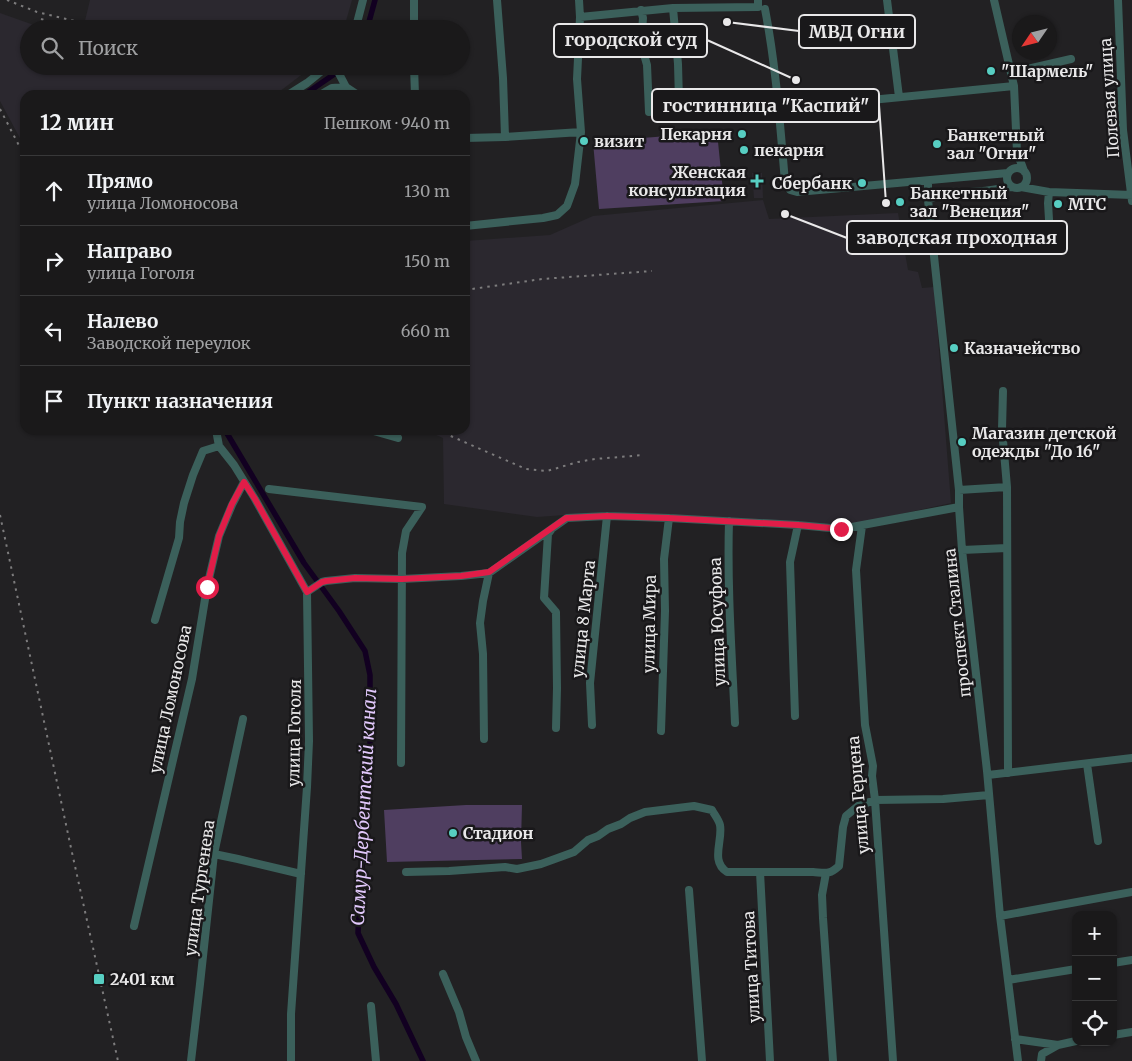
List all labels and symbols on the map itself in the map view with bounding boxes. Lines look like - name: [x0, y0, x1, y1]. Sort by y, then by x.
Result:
- callout: МВД Огни: [799, 15, 915, 48]
- north arrow: [1012, 15, 1057, 60]
- text: МВД Огни: [809, 20, 905, 43]
- callout: городской суд: [554, 24, 707, 57]
- text: городской суд: [564, 28, 698, 51]
- street label: Полевая улица: [1095, 37, 1123, 159]
- place label: "Шармель": [1001, 61, 1093, 81]
- marker: "Шармель": [985, 65, 997, 77]
- callout: гостинница "Каспий": [652, 89, 879, 122]
- text: гостинница "Каспий": [662, 94, 870, 117]
- place label: Пекарня: [660, 124, 732, 144]
- place label: Банкетный зал "Огни": [947, 125, 1044, 163]
- marker: Пекарня: [736, 128, 748, 140]
- place label: визит: [594, 131, 644, 151]
- marker: визит: [578, 135, 590, 147]
- marker: Банкетный зал "Огни": [931, 138, 943, 150]
- place label: пекарня: [754, 140, 824, 160]
- marker: пекарня: [738, 144, 750, 156]
- place label: Женская консультация: [628, 162, 746, 200]
- place label: Сбербанк: [772, 173, 852, 193]
- marker: Женская консультация: [750, 174, 764, 188]
- marker: Сбербанк: [856, 177, 868, 189]
- place label: Банкетный зал "Венеция": [910, 183, 1029, 221]
- place label: МТС: [1068, 194, 1106, 214]
- marker: Банкетный зал "Венеция": [894, 196, 906, 208]
- marker: МТС: [1052, 198, 1064, 210]
- callout: заводская проходная: [847, 221, 1067, 254]
- text: заводская проходная: [857, 226, 1057, 249]
- place label: Казначейство: [964, 338, 1081, 358]
- marker: Казначейство: [948, 342, 960, 354]
- place label: Магазин детской одежды "До 16": [972, 423, 1117, 461]
- marker: Магазин детской одежды "До 16": [956, 436, 968, 448]
- route end: [830, 518, 853, 541]
- street label: проспект Сталина: [939, 547, 975, 698]
- street label: улица Юсуфова: [705, 557, 729, 687]
- street label: улица 8 Марта: [567, 559, 599, 679]
- street label: улица Мира: [638, 574, 660, 673]
- route start: [196, 576, 219, 599]
- street label: улица Ломоносова: [144, 623, 196, 775]
- street label: улица Гоголя: [283, 679, 305, 787]
- water label: Самур-Дербентский канал: [346, 688, 381, 926]
- street label: улица Герцена: [843, 735, 873, 855]
- street label: улица Тургенева: [180, 818, 219, 957]
- place label: Стадион: [463, 823, 534, 843]
- marker: Стадион: [447, 827, 459, 839]
- street label: улица Титова: [738, 910, 764, 1023]
- place label: 2401 км: [110, 969, 175, 989]
- marker: 2401 км: [92, 972, 106, 986]

